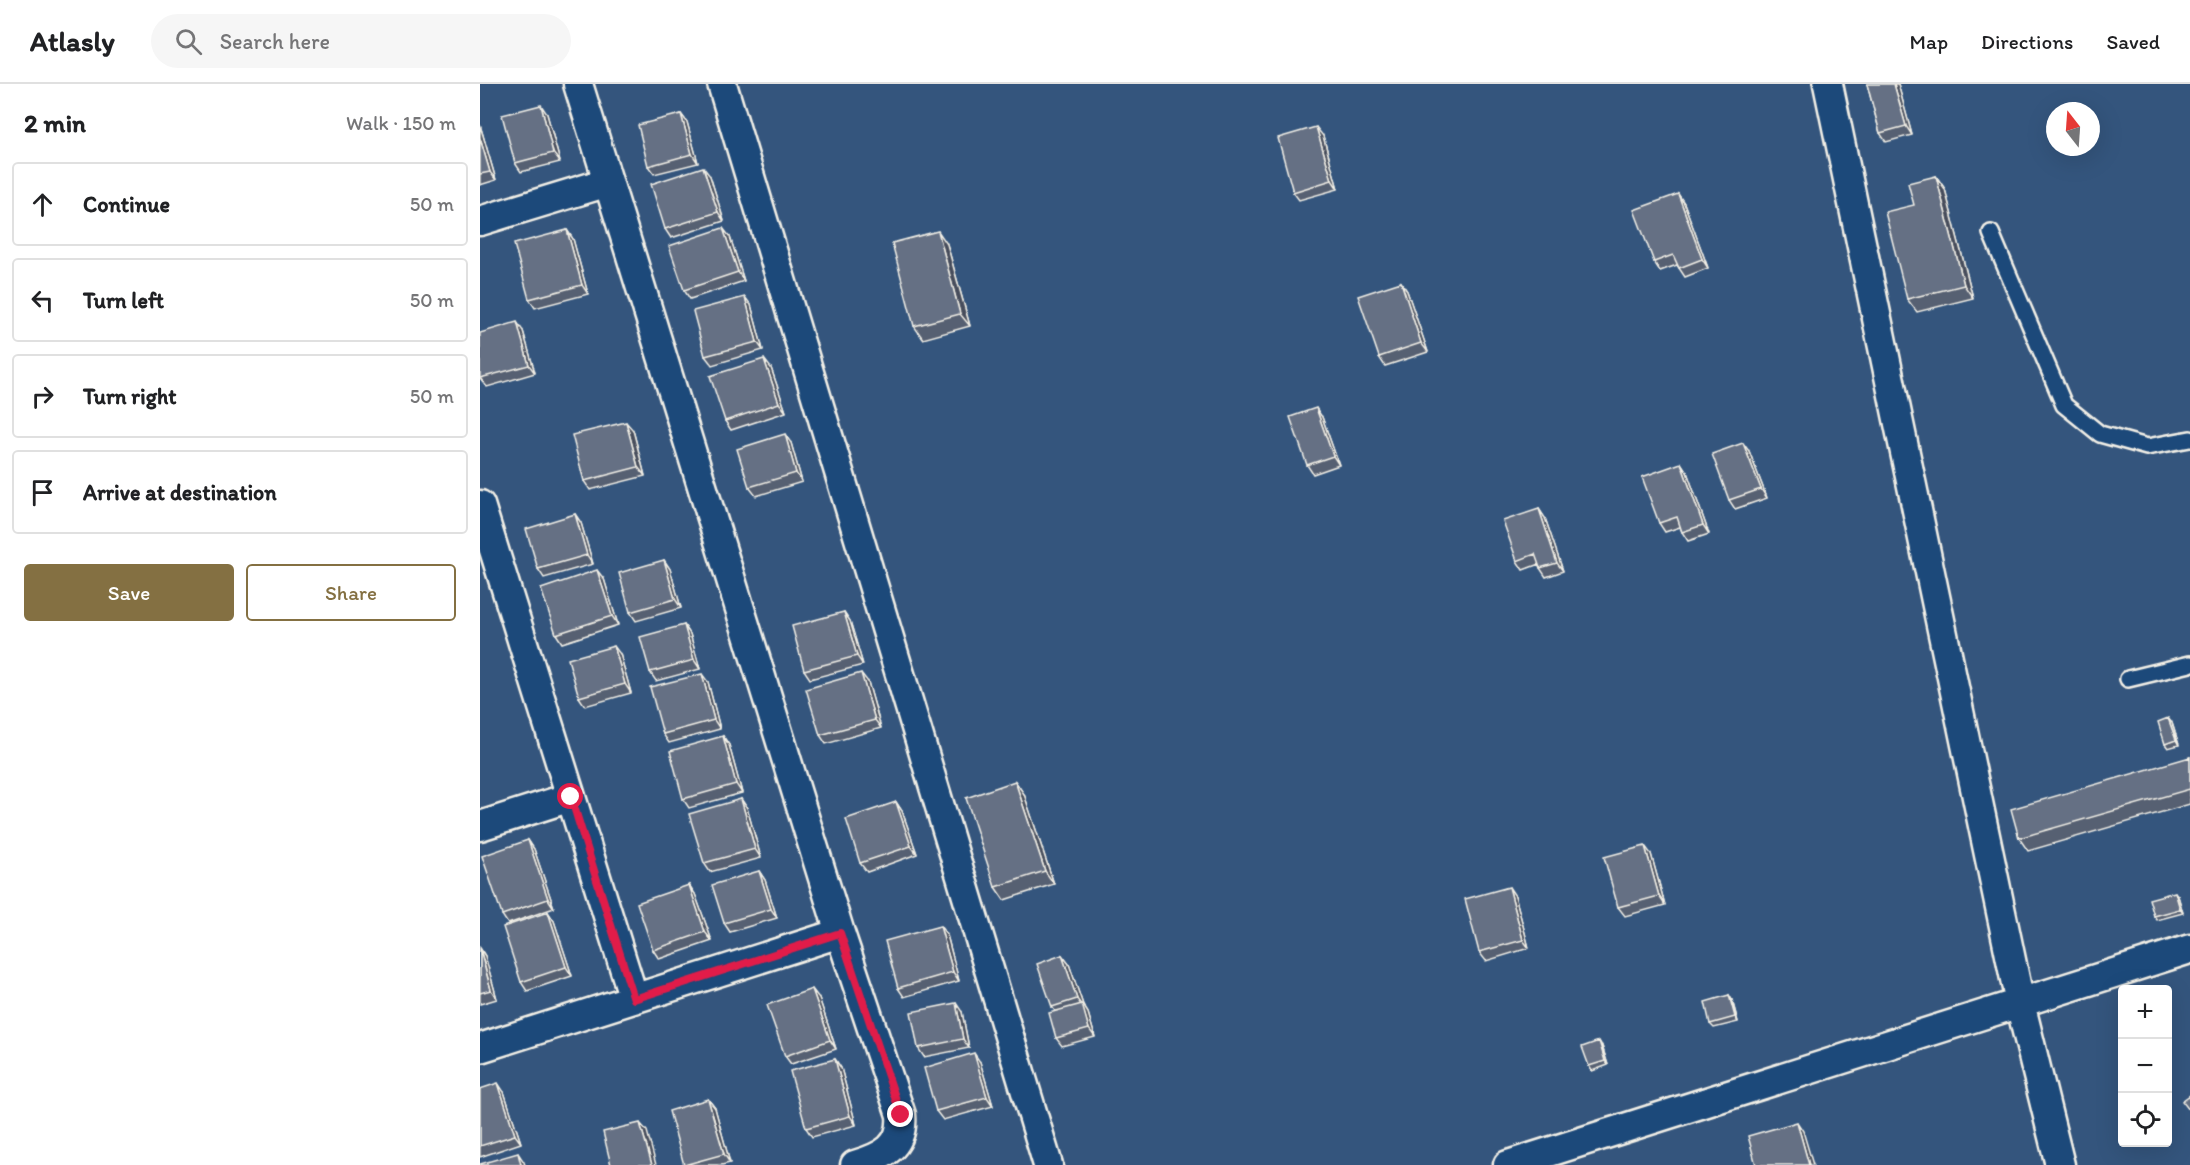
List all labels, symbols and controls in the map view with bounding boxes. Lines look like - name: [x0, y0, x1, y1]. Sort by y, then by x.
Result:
- search box: [151, 14, 571, 68]
- text: Atlasly: [30, 24, 115, 58]
- icon: search: [172, 25, 205, 58]
- text: Search here: [220, 28, 330, 55]
- text: Map: [1910, 29, 1948, 54]
- text: Directions: [1981, 29, 2073, 54]
- text: Saved: [2106, 29, 2160, 54]
- north arrow: [2046, 102, 2100, 156]
- text: 2 min: [24, 107, 86, 139]
- text: Walk · 150 m: [346, 111, 456, 135]
- icon: ahead: [26, 188, 59, 221]
- text: Continue: [83, 191, 170, 218]
- text: 50 m: [410, 192, 454, 216]
- icon: left: [26, 284, 59, 317]
- text: Turn left: [83, 287, 164, 314]
- text: 50 m: [410, 288, 454, 312]
- icon: right: [26, 380, 59, 413]
- text: Turn right: [83, 383, 177, 410]
- text: 50 m: [410, 384, 454, 408]
- icon: arrive: [26, 476, 59, 509]
- text: Arrive at destination: [83, 479, 277, 506]
- button: Save: [24, 564, 234, 621]
- button: Share: [246, 564, 456, 621]
- route start: [557, 783, 583, 809]
- map controls: [2118, 985, 2172, 1147]
- button: +: [2118, 985, 2172, 1039]
- button: −: [2118, 1039, 2172, 1093]
- button: locate: [2118, 1093, 2172, 1147]
- route end: [887, 1101, 913, 1127]

